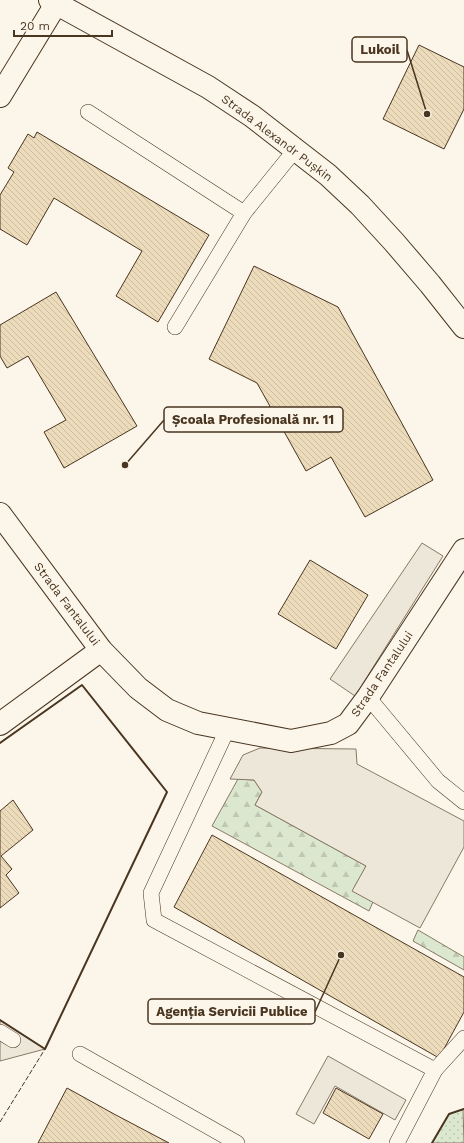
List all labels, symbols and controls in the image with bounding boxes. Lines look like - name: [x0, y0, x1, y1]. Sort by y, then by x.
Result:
- scale bar: [14, 12, 112, 38]
- text: 20 m: [20, 19, 50, 33]
- callout: Lukoil: [352, 37, 407, 62]
- text: Lukoil: [360, 42, 400, 57]
- street label: Strada Alexandr Pușkin: [219, 92, 335, 184]
- callout: Școala Profesională nr. 11: [164, 407, 343, 432]
- text: Școala Profesională nr. 11: [172, 412, 334, 427]
- street label: Strada Fantalului: [31, 560, 103, 648]
- street label: Strada Fantalului: [348, 628, 416, 720]
- callout: Agenția Servicii Publice: [148, 999, 315, 1024]
- text: Agenția Servicii Publice: [156, 1004, 308, 1019]

